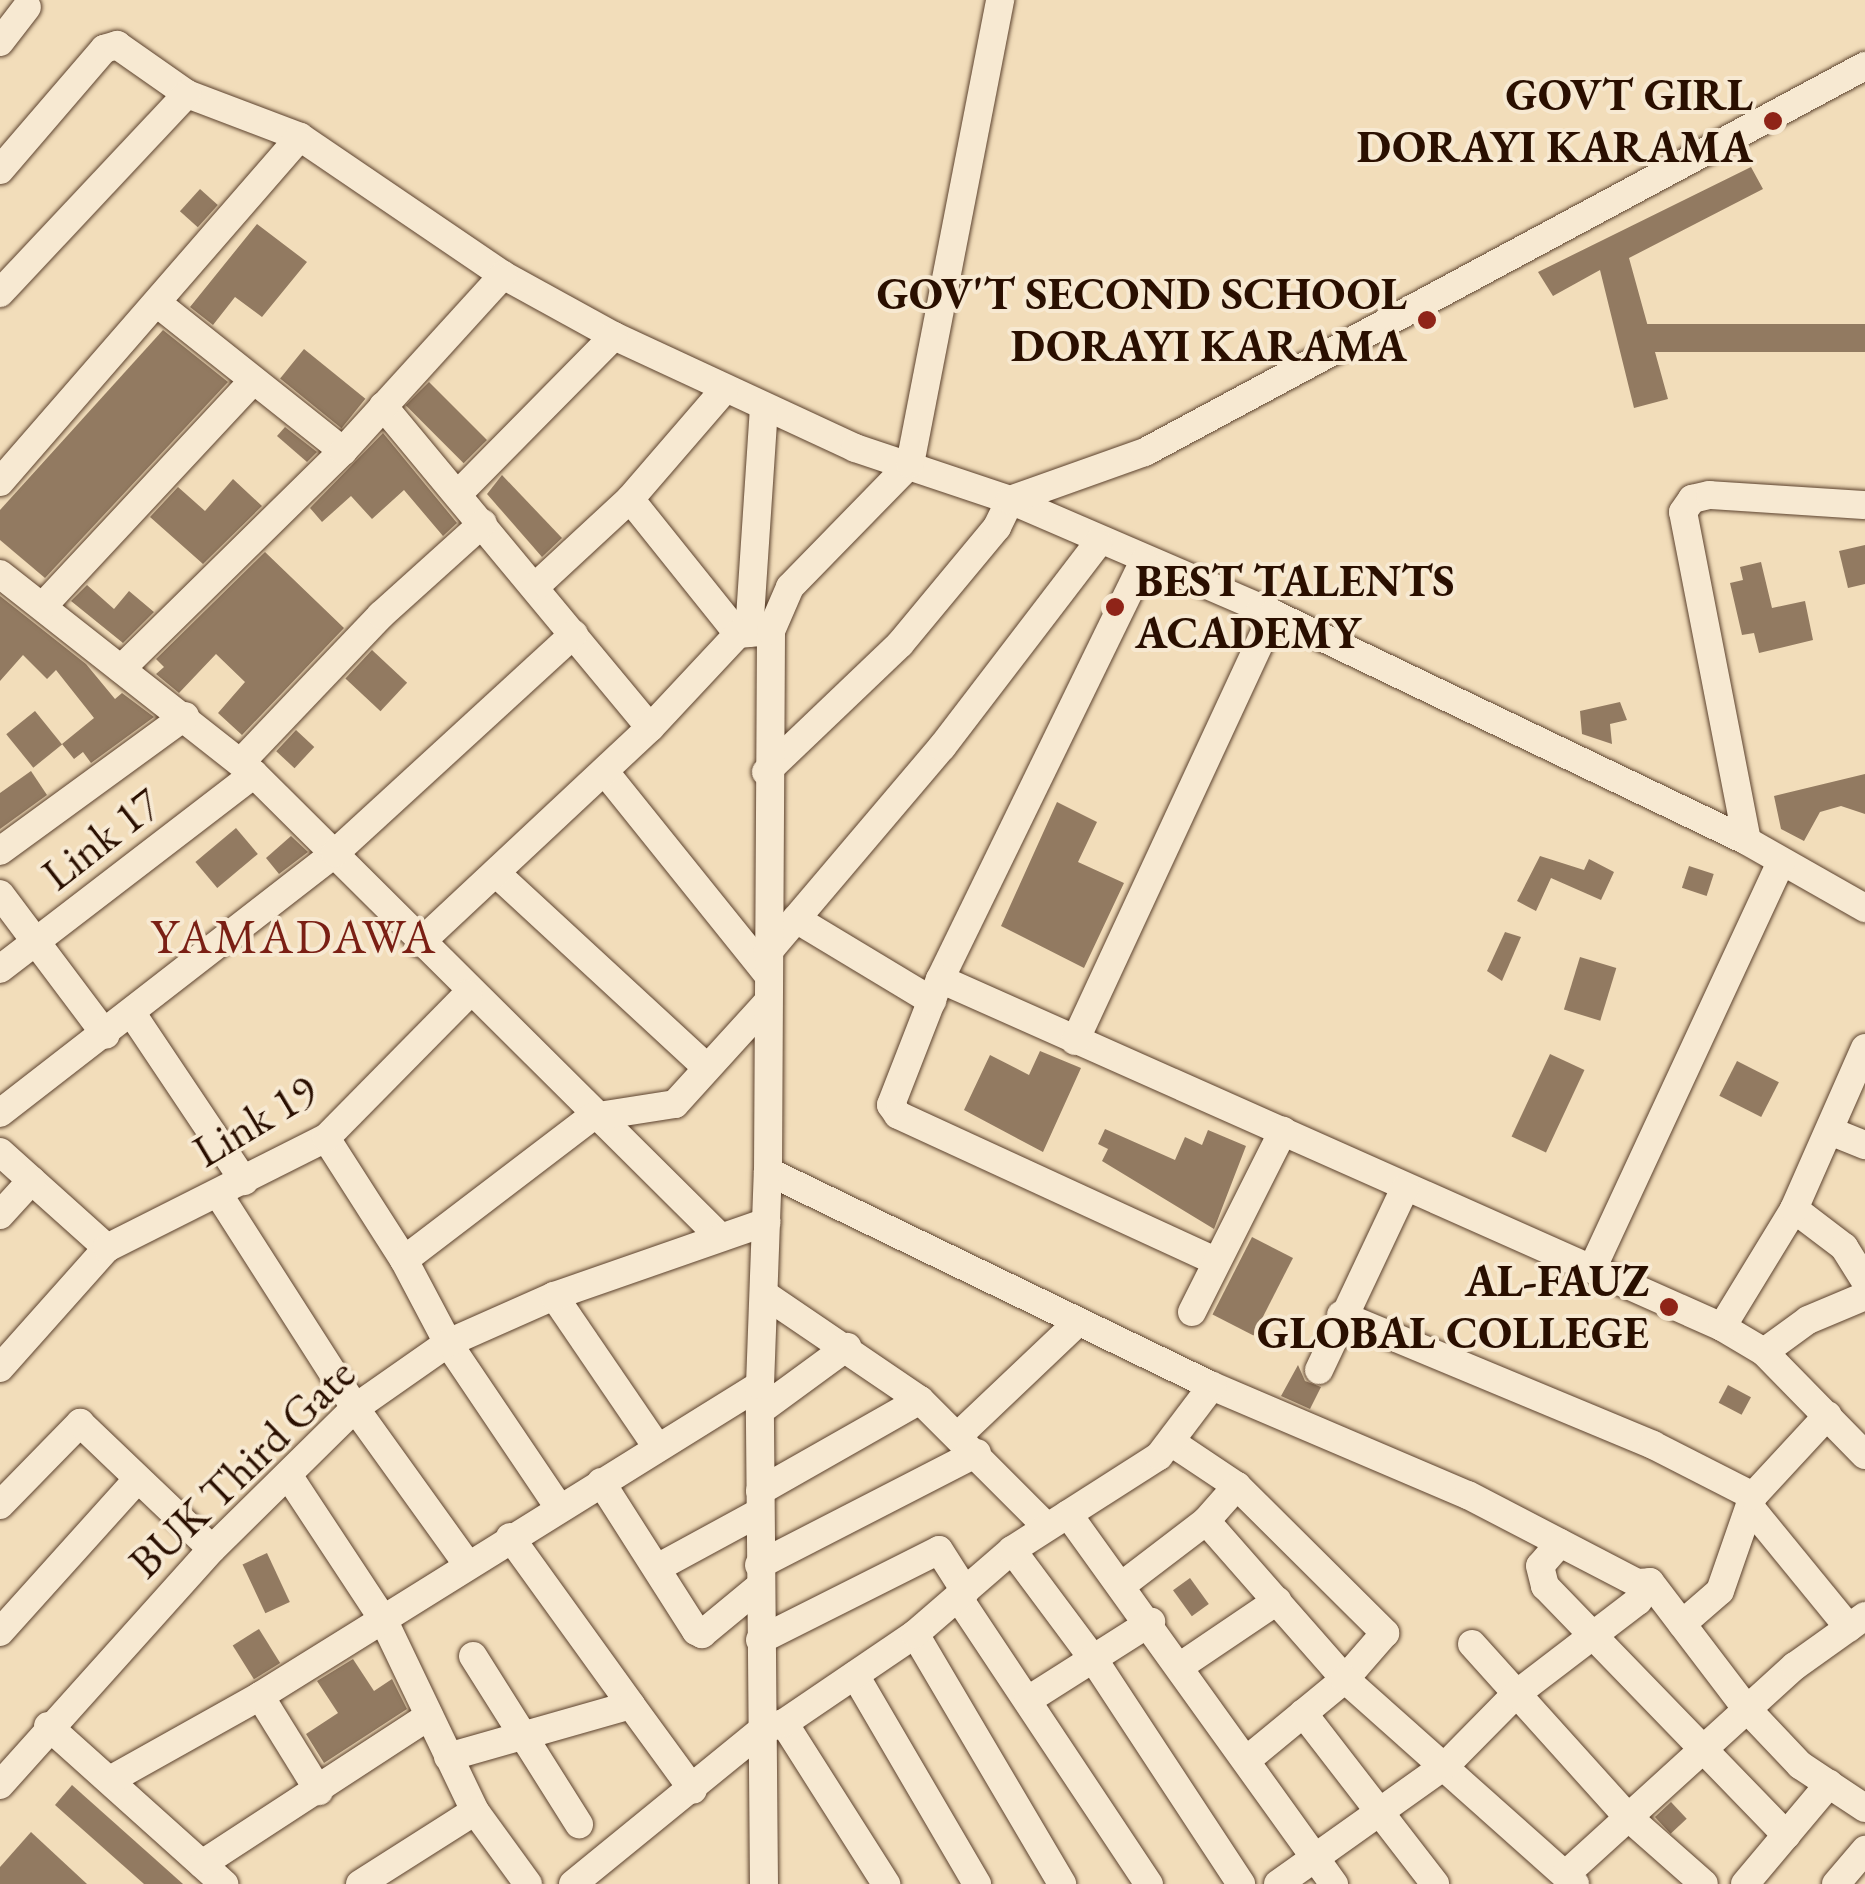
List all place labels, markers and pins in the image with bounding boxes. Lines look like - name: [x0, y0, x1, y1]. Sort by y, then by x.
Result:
- place label: GOVT GIRL DORAYI KARAMA: [1357, 68, 1753, 174]
- marker: GOVT GIRL DORAYI KARAMA: [1762, 110, 1784, 132]
- place label: GOV'T SECOND SCHOOL DORAYI KARAMA: [876, 267, 1407, 373]
- marker: GOV'T SECOND SCHOOL DORAYI KARAMA: [1416, 309, 1438, 331]
- place label: BEST TALENTS ACADEMY: [1135, 554, 1455, 660]
- marker: BEST TALENTS ACADEMY: [1104, 596, 1126, 618]
- place label: AL-FAUZ GLOBAL COLLEGE: [1257, 1254, 1649, 1360]
- marker: AL-FAUZ GLOBAL COLLEGE: [1658, 1296, 1680, 1318]

